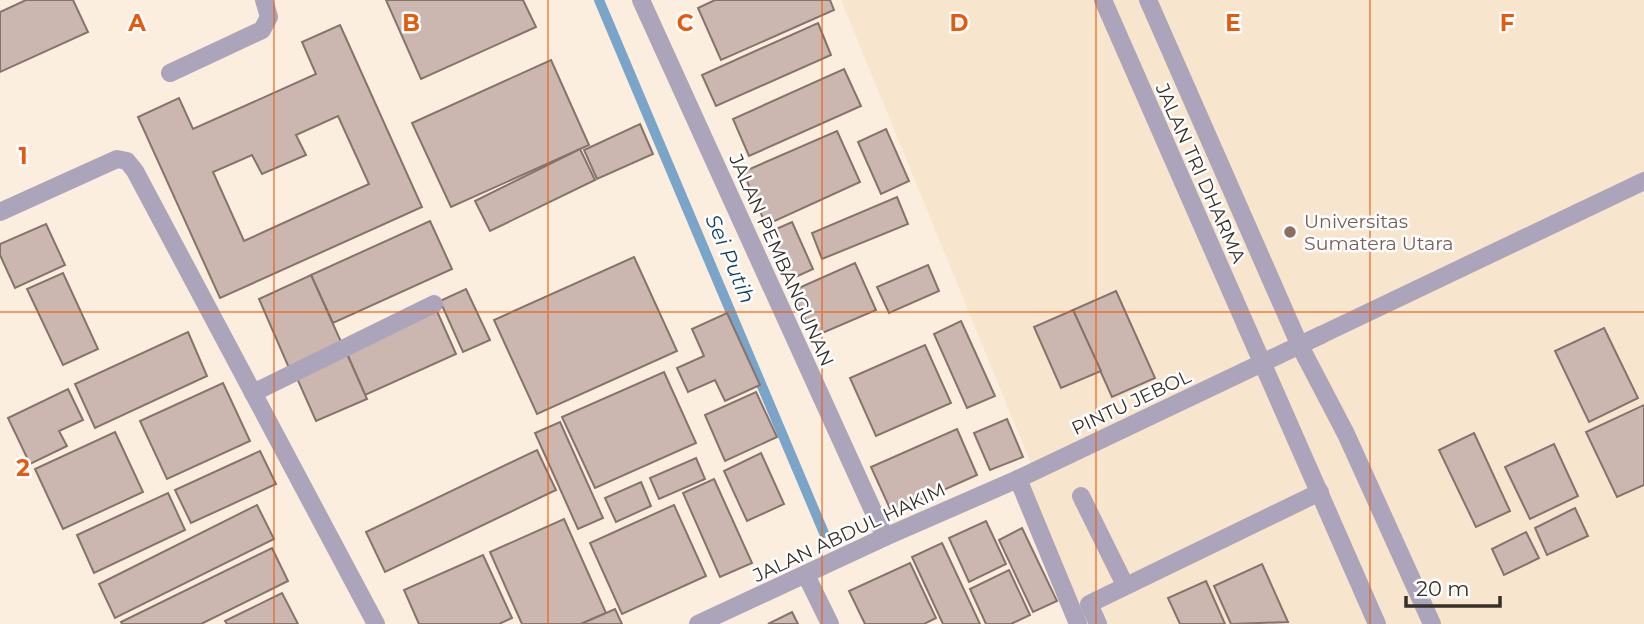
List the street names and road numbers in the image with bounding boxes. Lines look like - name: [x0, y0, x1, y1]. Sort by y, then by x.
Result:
- street label: JALAN TRI DHARMA: [1150, 79, 1251, 267]
- street label: JALAN PEMBANGUNAN: [724, 150, 839, 370]
- street label: PINTU JEBOL: [1068, 364, 1195, 440]
- street label: JALAN ABDUL HAKIM: [749, 478, 949, 588]

